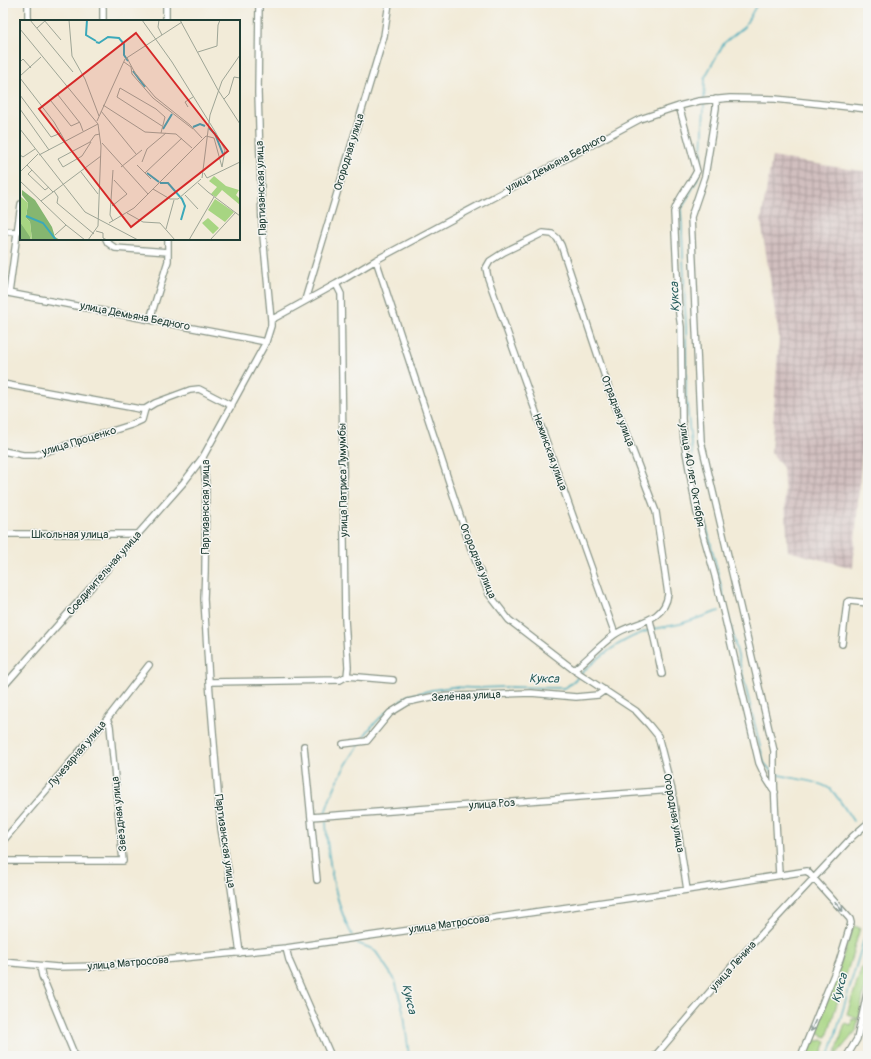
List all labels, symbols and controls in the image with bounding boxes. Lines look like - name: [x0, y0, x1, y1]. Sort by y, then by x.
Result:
- inset map: [20, 20, 240, 240]
- street label: Огородная улица: [331, 112, 367, 192]
- street label: улица Демьяна Бедного: [503, 131, 609, 195]
- street label: Партизанская улица: [253, 141, 269, 235]
- water label: Кукса: [667, 280, 683, 312]
- street label: улица Демьяна Бедного: [78, 299, 191, 333]
- street label: Отрадная улица: [598, 374, 638, 448]
- street label: Нежинская улица: [530, 412, 570, 492]
- street label: улица 40 лет Октября: [676, 421, 708, 528]
- street label: улица Патриса Лумумбы: [336, 423, 351, 538]
- street label: улица Проценко: [39, 424, 118, 459]
- street label: Партизанская улица: [199, 460, 212, 554]
- street label: Огородная улица: [457, 522, 499, 600]
- street label: Школьная улица: [32, 528, 108, 541]
- street label: Соединительная улица: [64, 528, 144, 618]
- water label: Кукса: [529, 671, 560, 687]
- street label: Зелёная улица: [431, 688, 501, 704]
- street label: Лучезарная улица: [45, 718, 109, 791]
- street label: Огородная улица: [661, 773, 687, 853]
- street label: Звёздная улица: [109, 776, 129, 852]
- street label: Партизанская улица: [212, 793, 238, 889]
- street label: улица Роз: [467, 796, 516, 812]
- one-way arrow: [834, 902, 844, 912]
- street label: улица Матросова: [407, 912, 490, 936]
- street label: улица Ленина: [706, 938, 759, 994]
- street label: улица Матросова: [86, 953, 169, 973]
- water label: Кукса: [829, 970, 852, 1004]
- water label: Кукса: [398, 983, 420, 1017]
- one-way arrow: [809, 1020, 816, 1032]

